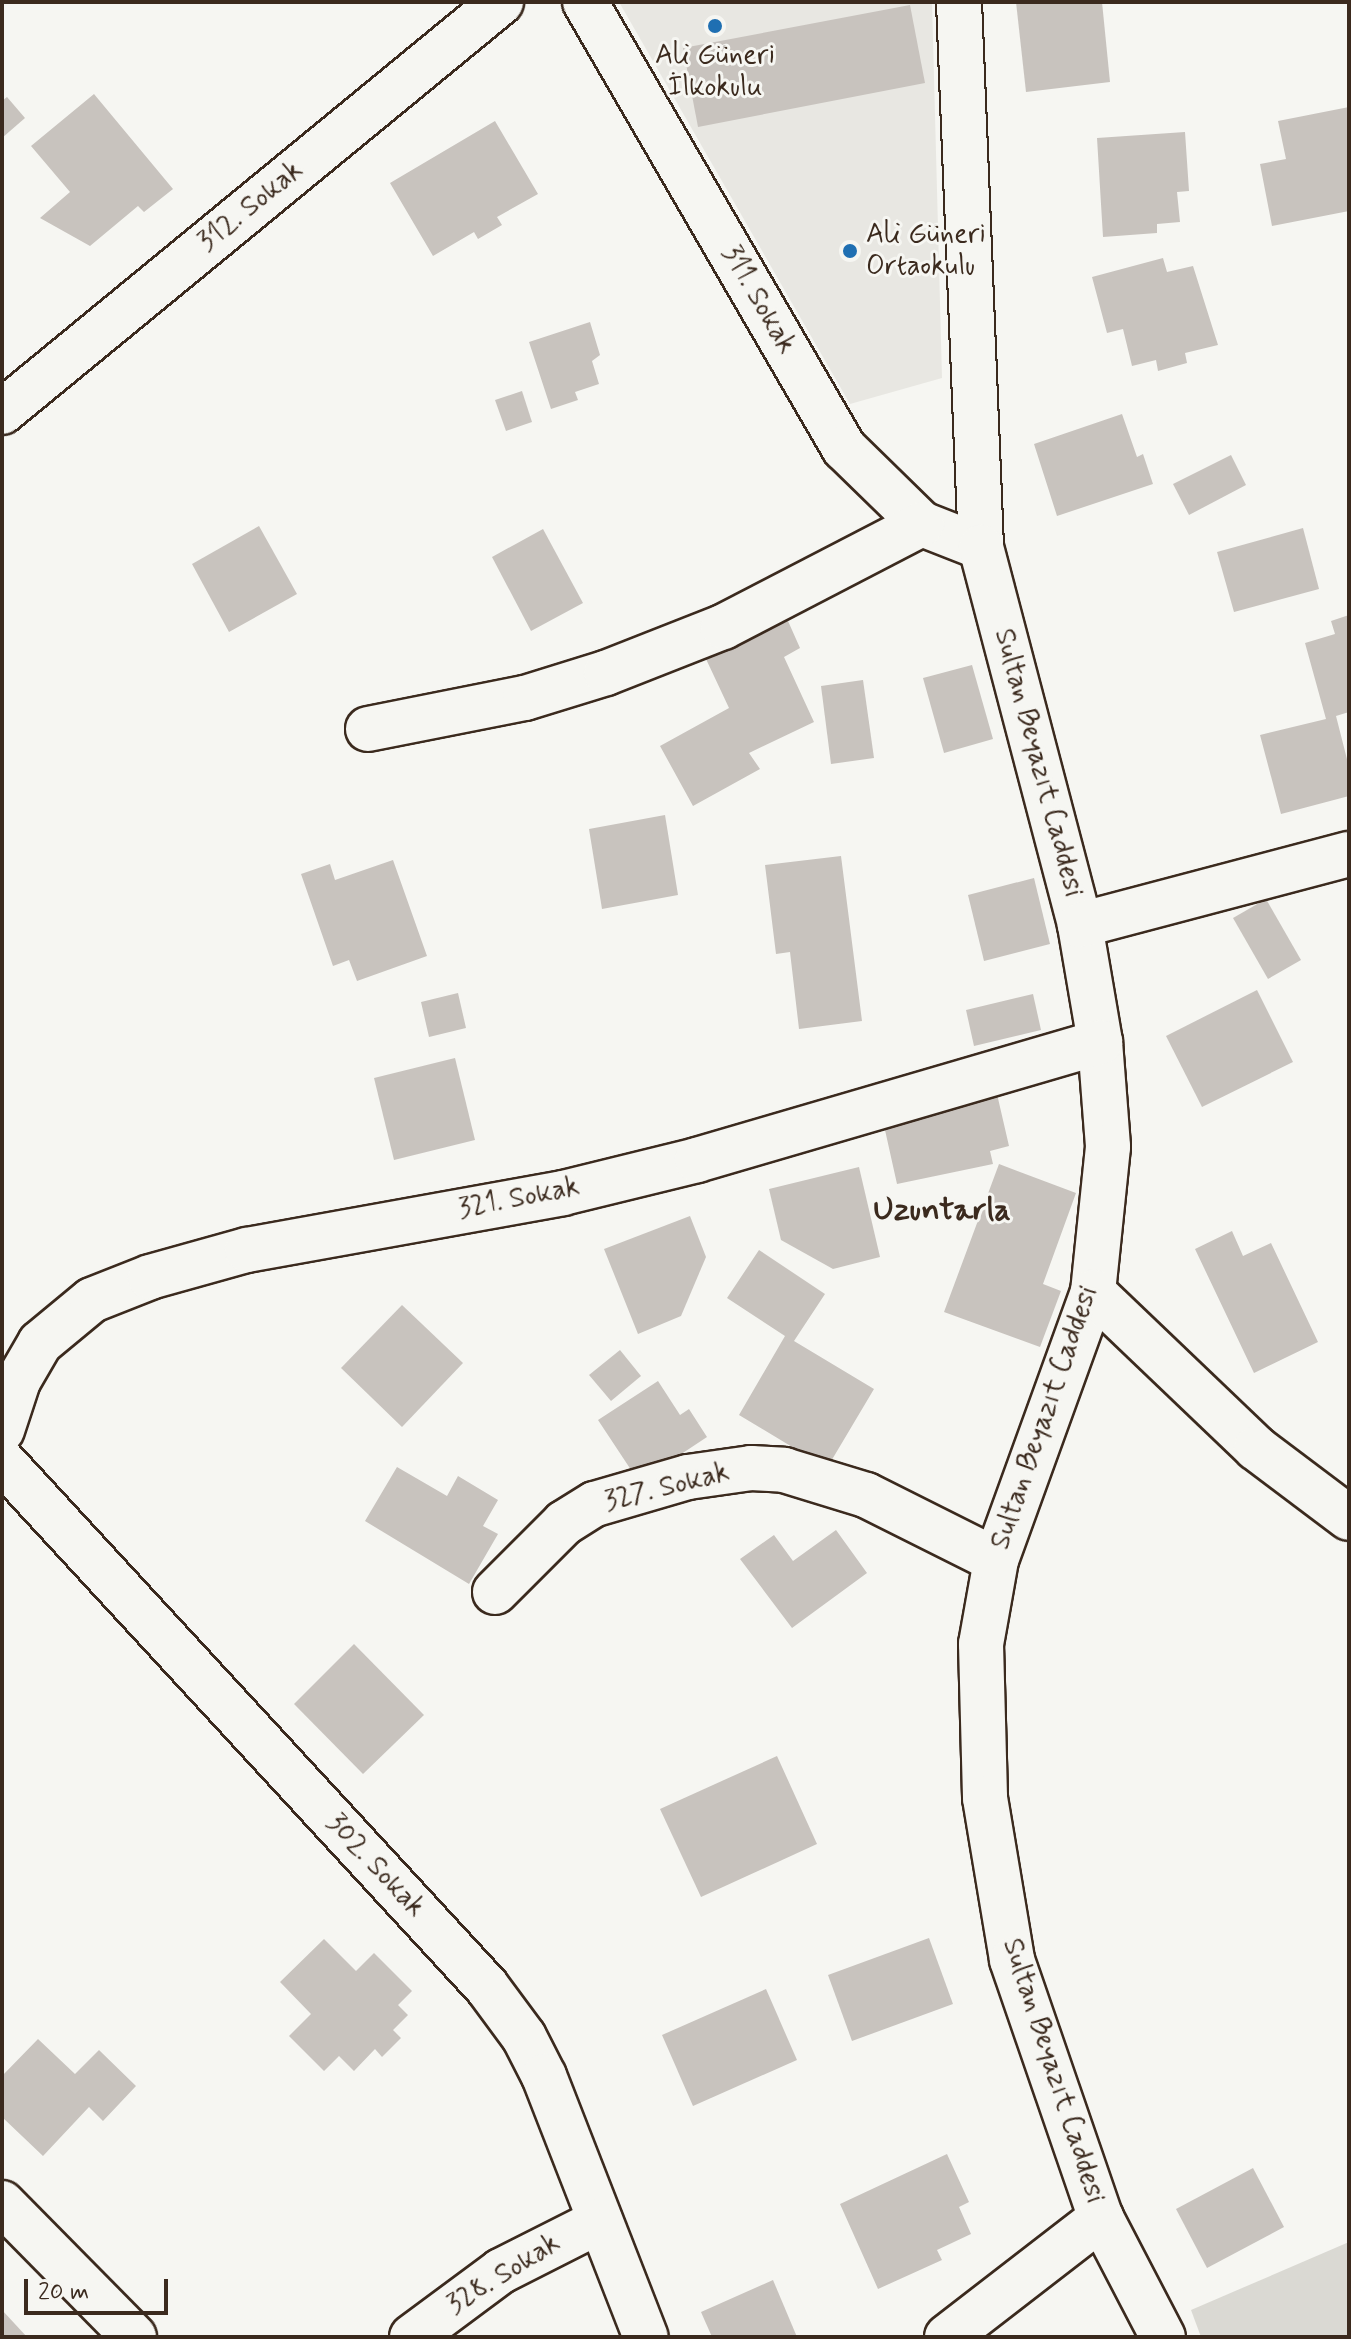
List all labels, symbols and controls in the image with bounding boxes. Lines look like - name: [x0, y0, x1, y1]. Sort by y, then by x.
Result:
- marker: Ali Güneri İlkokulu: [706, 17, 724, 35]
- place label: Ali Güneri İlkokulu: [655, 39, 775, 105]
- street label: 312. Sokak: [192, 154, 310, 260]
- place label: Ali Güneri Ortaokulu: [866, 218, 986, 284]
- street label: 311. Sokak: [713, 240, 803, 360]
- marker: Ali Güneri Ortaokulu: [841, 242, 859, 260]
- street label: Sultan Beyazıt Caddesi: [985, 622, 1091, 904]
- street label: 321. Sokak: [456, 1171, 582, 1227]
- district label: Uzuntarla: [873, 1191, 1011, 1229]
- street label: Sultan Beyazıt Caddesi: [983, 1279, 1107, 1557]
- street label: 327. Sokak: [601, 1456, 733, 1520]
- street label: 302. Sokak: [319, 1807, 431, 1925]
- street label: Sultan Beyazıt Caddesi: [993, 1931, 1113, 2211]
- street label: 328. Sokak: [441, 2227, 567, 2323]
- scale bar: [28, 2263, 172, 2313]
- text: 20 m: [38, 2277, 89, 2308]

